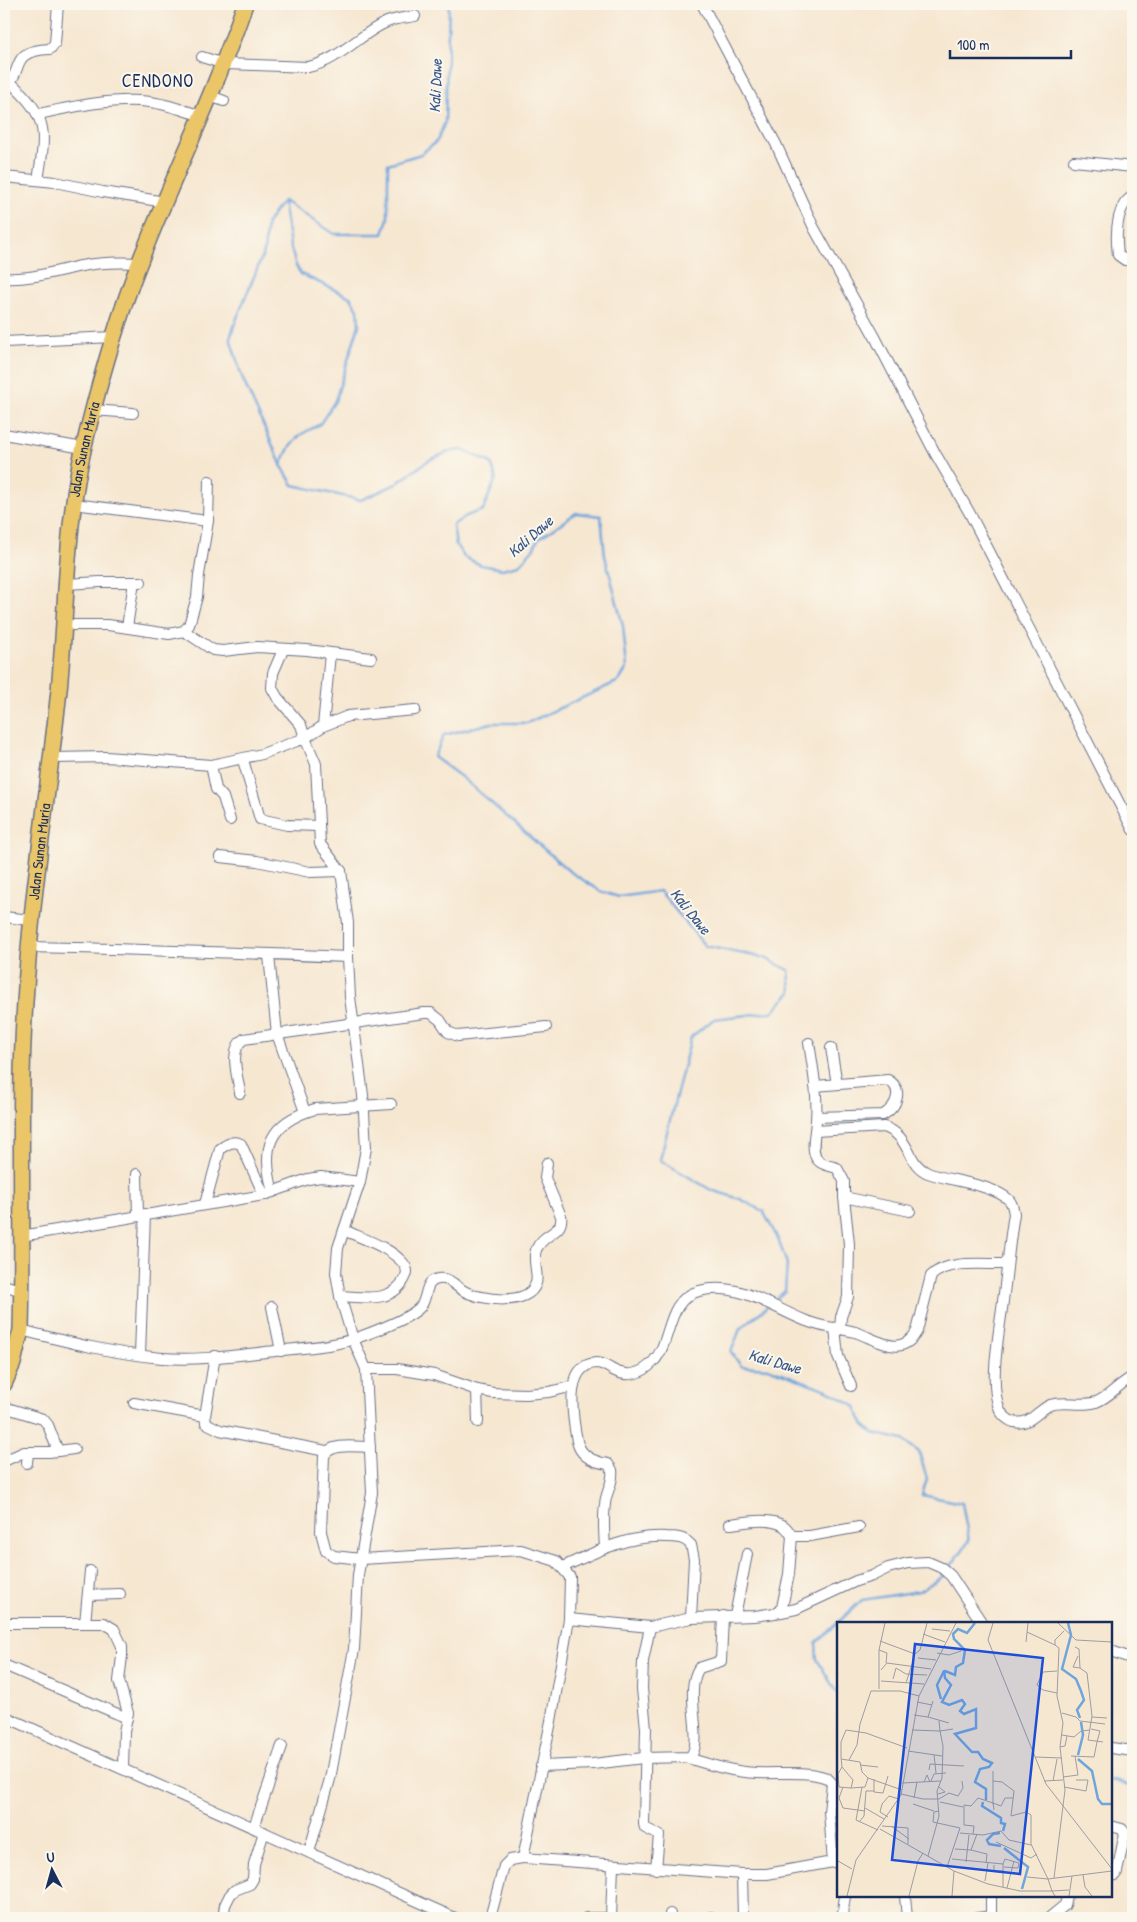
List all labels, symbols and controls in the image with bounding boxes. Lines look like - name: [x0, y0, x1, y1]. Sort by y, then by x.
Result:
- scale bar: [950, 28, 1071, 60]
- text: 100 m: [957, 34, 990, 55]
- water label: Kali Dawe: [423, 58, 447, 113]
- district label: CENDONO: [122, 68, 194, 93]
- street label: Jalan Sunan Muria: [64, 399, 105, 499]
- water label: Kali Dawe: [502, 510, 558, 562]
- street label: Jalan Sunan Muria: [23, 802, 55, 901]
- water label: Kali Dawe: [666, 883, 717, 939]
- water label: Kali Dawe: [746, 1343, 804, 1379]
- inset map: [837, 1622, 1112, 1897]
- north arrow: [28, 1844, 78, 1894]
- text: U: [46, 1847, 56, 1866]

